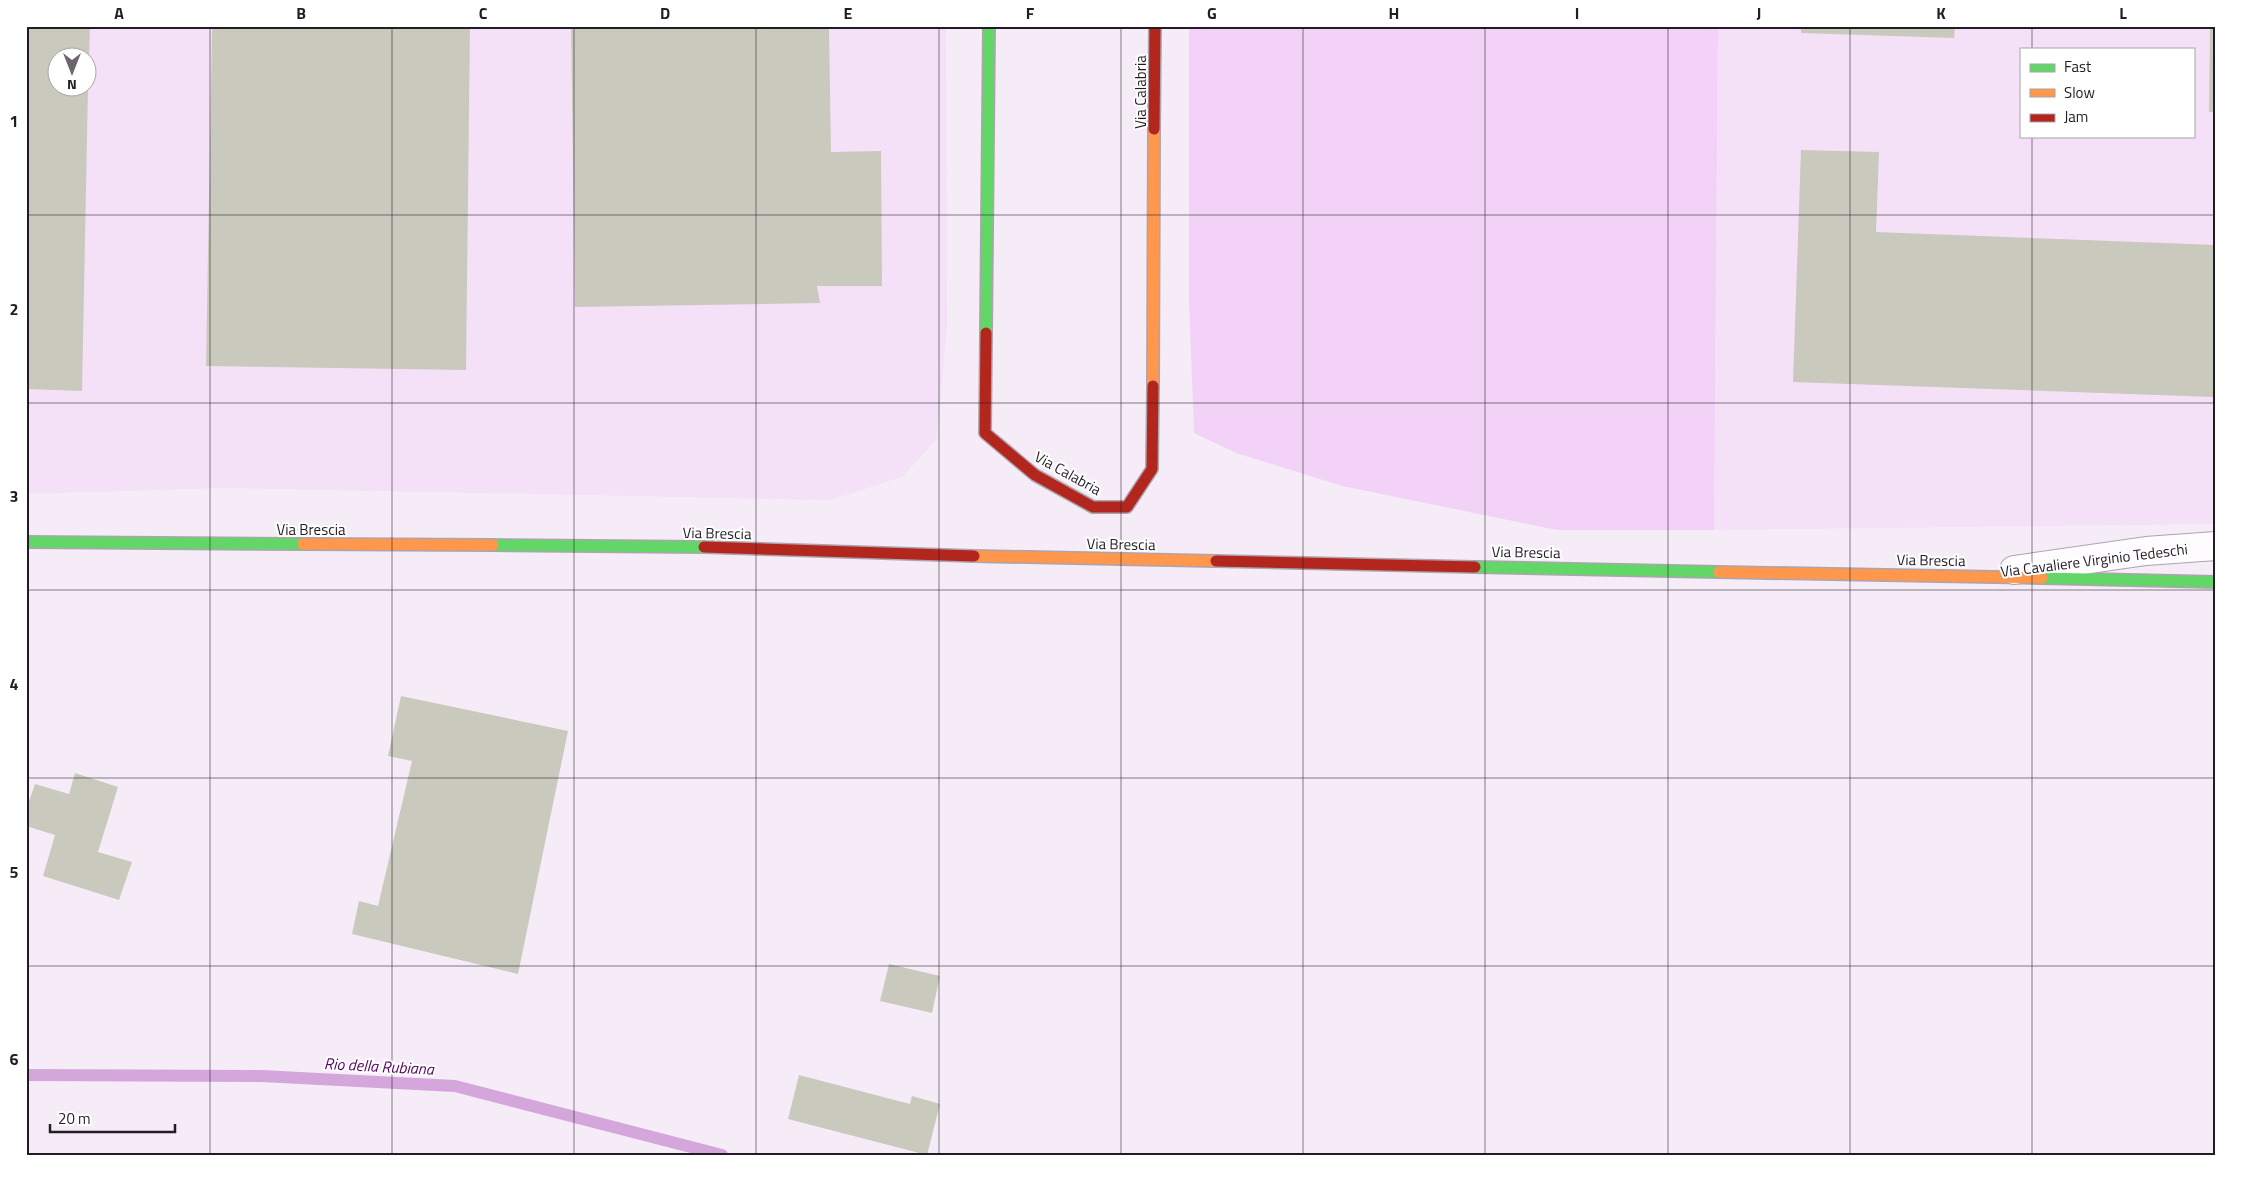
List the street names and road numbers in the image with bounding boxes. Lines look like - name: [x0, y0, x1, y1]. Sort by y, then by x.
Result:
- street label: Via Calabria: [1129, 55, 1152, 129]
- street label: Via Calabria: [1030, 445, 1106, 501]
- street label: Via Brescia: [276, 518, 346, 541]
- street label: Via Brescia: [682, 521, 752, 545]
- street label: Via Brescia: [1086, 532, 1156, 556]
- street label: Via Cavaliere Virginio Tedeschi: [1999, 537, 2189, 583]
- street label: Via Brescia: [1491, 540, 1561, 564]
- street label: Via Brescia: [1896, 548, 1966, 572]

